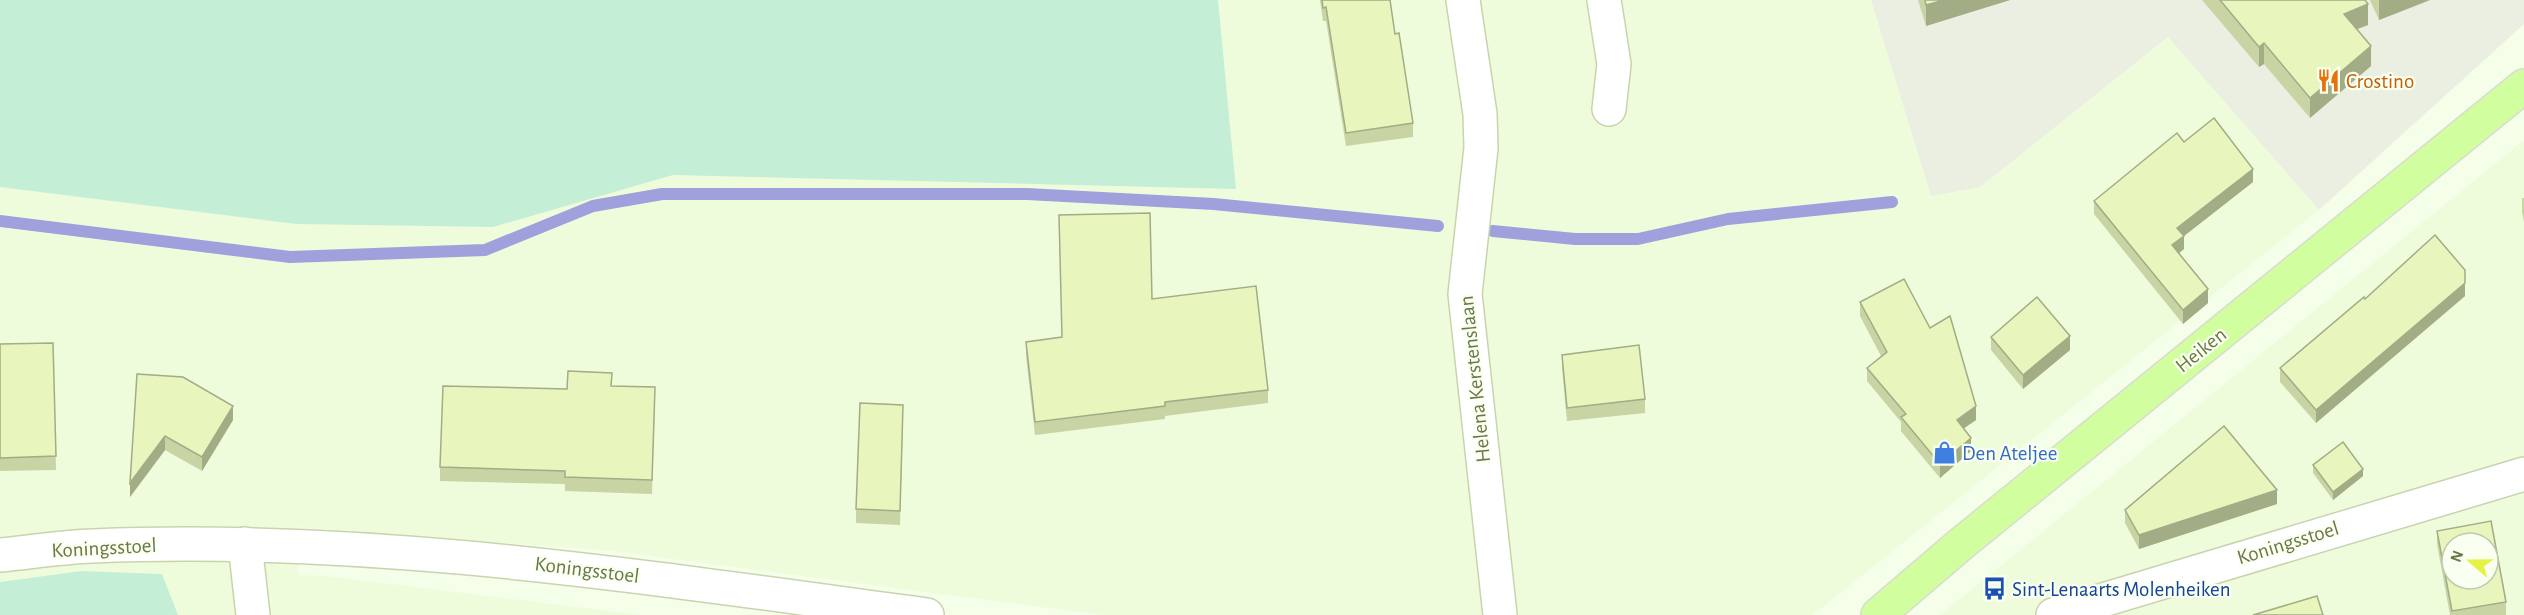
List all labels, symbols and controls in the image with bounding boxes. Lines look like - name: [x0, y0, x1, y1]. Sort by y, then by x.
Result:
- restaurant icon: Crostino: [2315, 68, 2341, 94]
- place label: Crostino: [2346, 71, 2414, 92]
- street label: Helena Kerstenslaan: [1456, 295, 1494, 463]
- street label: Heiken: [2172, 323, 2230, 377]
- shop icon: Den Ateljee: [1931, 440, 1957, 466]
- place label: Den Ateljee: [1962, 443, 2057, 464]
- street label: Koningsstoel: [2235, 518, 2341, 568]
- north arrow: [2440, 531, 2500, 591]
- street label: Koningsstoel: [51, 535, 157, 561]
- text: N: [2447, 548, 2466, 564]
- street label: Koningsstoel: [534, 553, 640, 587]
- bus stop icon: Sint-Lenaarts Molenheiken: [1981, 576, 2007, 602]
- place label: Sint-Lenaarts Molenheiken: [2012, 579, 2231, 600]

